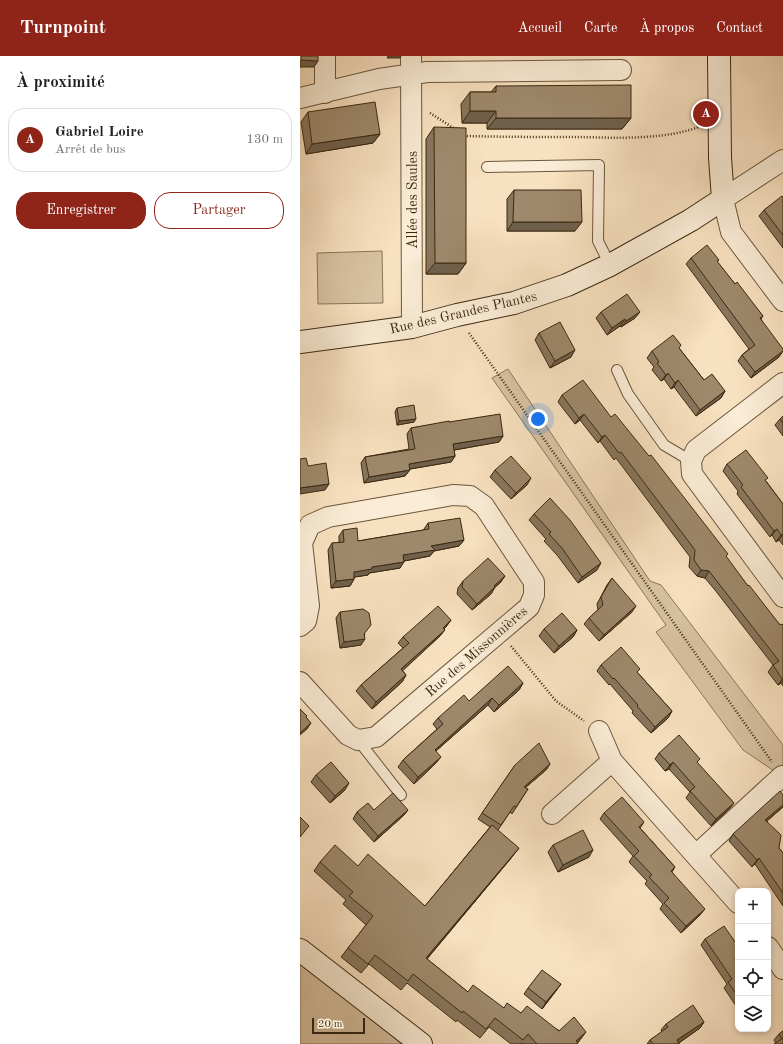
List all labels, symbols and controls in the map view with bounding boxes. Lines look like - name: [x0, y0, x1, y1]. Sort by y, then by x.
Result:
- text: Turnpoint: [20, 19, 106, 38]
- text: Accueil: [518, 21, 562, 35]
- text: Carte: [584, 21, 617, 35]
- text: À propos: [639, 21, 694, 35]
- text: Contact: [716, 21, 763, 35]
- text: À proximité: [16, 74, 105, 91]
- pin: A: [693, 99, 719, 129]
- text: Gabriel Loire: [55, 125, 144, 140]
- text: A: [25, 133, 35, 146]
- text: 130 m: [246, 133, 283, 146]
- text: Arrêt de bus: [55, 143, 125, 156]
- street label: Allée des Saules: [406, 151, 420, 249]
- button: Enregistrer: [16, 192, 146, 229]
- button: Partager: [154, 192, 284, 229]
- street label: Rue des Grandes Plantes: [388, 289, 538, 337]
- your location: [528, 409, 548, 429]
- street label: Rue des Missonnières: [423, 604, 530, 700]
- map controls: [735, 888, 771, 1032]
- button: +: [735, 888, 771, 924]
- button: −: [735, 924, 771, 960]
- button: locate: [735, 960, 771, 996]
- button: layers: [735, 996, 771, 1032]
- scale bar: [312, 1016, 365, 1035]
- text: 20 m: [318, 1019, 343, 1030]

